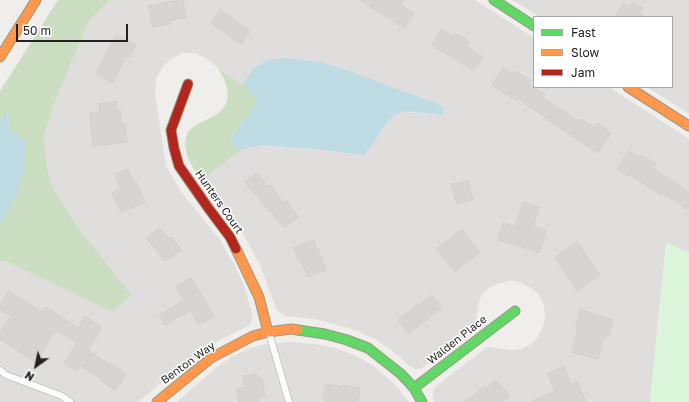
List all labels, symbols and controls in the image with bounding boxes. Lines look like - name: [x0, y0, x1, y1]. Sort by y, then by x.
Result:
- scale bar: [18, 16, 130, 42]
- legend: [533, 16, 673, 88]
- text: 50 m: [23, 23, 51, 38]
- text: Fast: [571, 25, 596, 40]
- text: Slow: [571, 45, 599, 60]
- text: Jam: [571, 65, 595, 80]
- street label: Hunters Court: [192, 168, 246, 236]
- street label: Walden Place: [425, 313, 489, 367]
- street label: Benton Way: [159, 339, 217, 387]
- north arrow: [16, 346, 56, 386]
- text: N: [22, 369, 36, 384]

